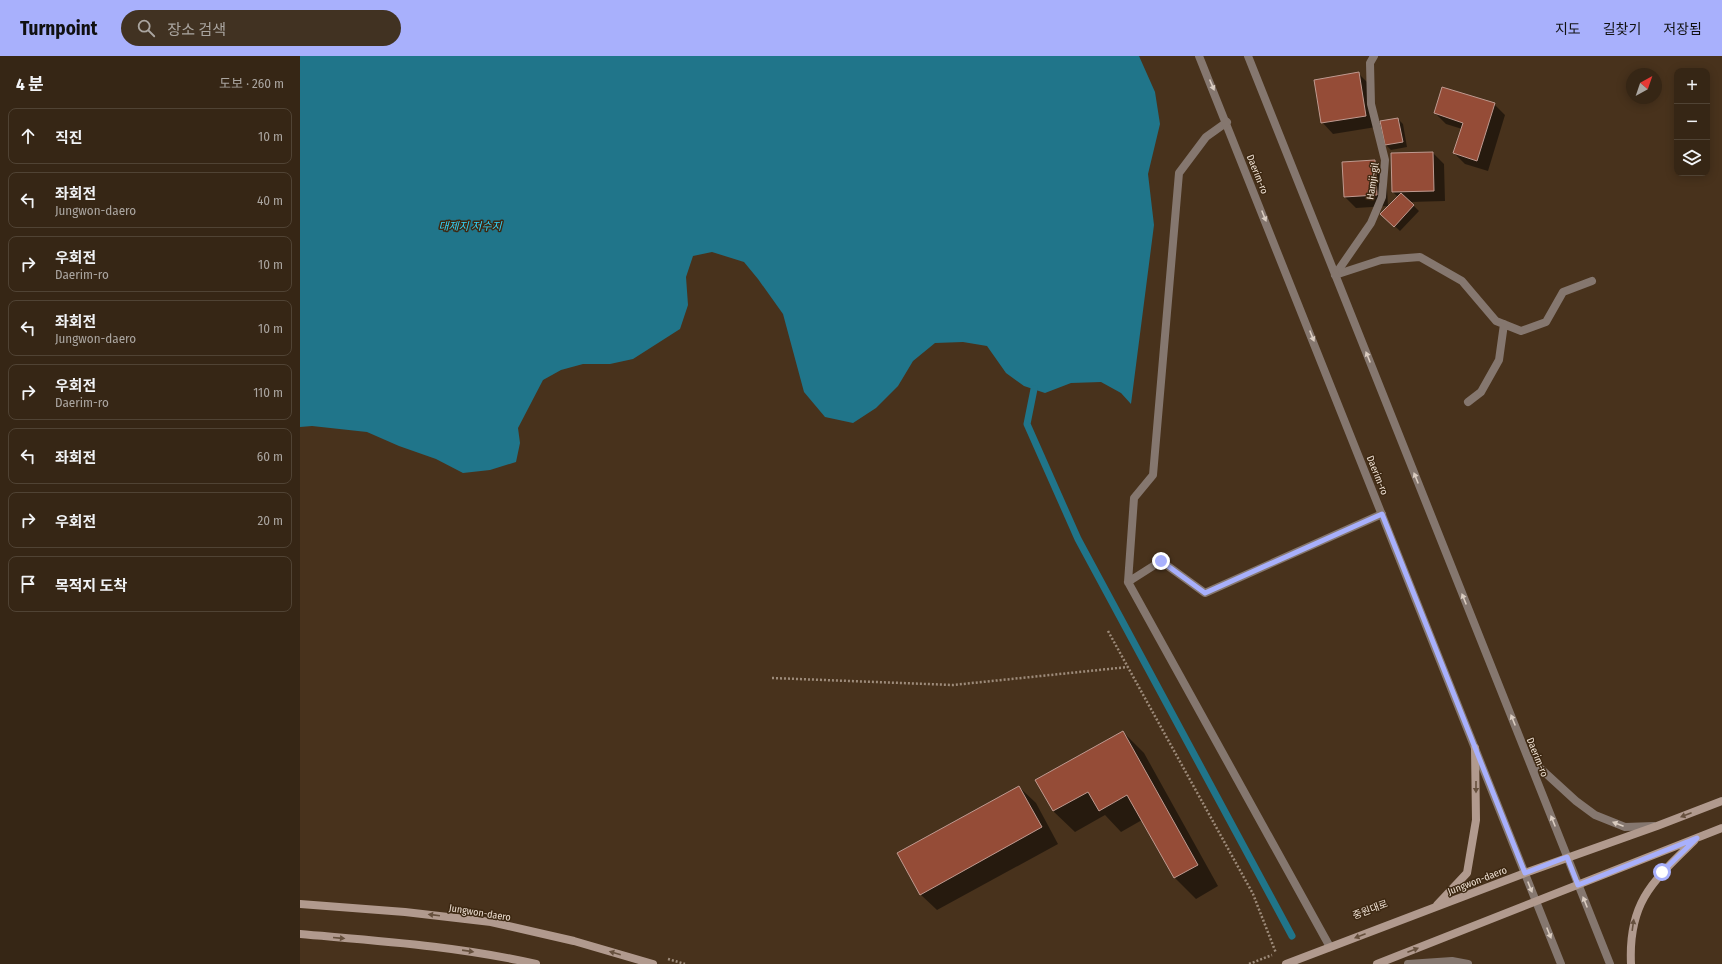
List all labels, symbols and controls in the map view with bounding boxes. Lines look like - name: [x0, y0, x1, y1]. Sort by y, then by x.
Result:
- search box: [121, 10, 401, 46]
- text: Turnpoint: [20, 17, 97, 40]
- icon: search: [135, 17, 157, 39]
- text: 장소 검색: [167, 21, 226, 39]
- text: 지도: [1555, 21, 1581, 38]
- text: 길찾기: [1603, 21, 1641, 38]
- text: 저장됨: [1663, 21, 1702, 38]
- north arrow: [1626, 68, 1662, 104]
- map controls: [1674, 68, 1710, 176]
- button: +: [1674, 68, 1710, 104]
- text: 4 분: [16, 74, 44, 95]
- text: 도보 · 260 m: [219, 76, 284, 91]
- one-way arrow: [1209, 80, 1215, 92]
- button: −: [1674, 104, 1710, 140]
- icon: ahead: [17, 125, 39, 147]
- text: 직진: [55, 129, 83, 147]
- text: 10 m: [258, 129, 283, 144]
- button: layers: [1674, 140, 1710, 176]
- street label: Daerim-ro: [1244, 153, 1270, 196]
- street label: Hamji-gil: [1364, 162, 1382, 200]
- text: 좌회전: [55, 185, 96, 203]
- icon: left: [17, 189, 39, 211]
- text: 40 m: [257, 193, 283, 208]
- text: Jungwon-daero: [55, 203, 136, 218]
- one-way arrow: [1261, 210, 1267, 221]
- water label: 대제지 저수지: [438, 220, 503, 233]
- text: 우회전: [55, 249, 96, 267]
- icon: right: [17, 253, 39, 275]
- text: 10 m: [258, 257, 283, 272]
- text: Daerim-ro: [55, 267, 109, 282]
- text: 좌회전: [55, 313, 96, 331]
- icon: left: [17, 317, 39, 339]
- text: 10 m: [258, 321, 283, 336]
- text: Jungwon-daero: [55, 331, 136, 346]
- one-way arrow: [1309, 331, 1315, 342]
- one-way arrow: [1365, 351, 1371, 363]
- text: 우회전: [55, 377, 96, 395]
- icon: right: [17, 381, 39, 403]
- text: 110 m: [253, 385, 283, 400]
- text: Daerim-ro: [55, 395, 109, 410]
- icon: left: [17, 445, 39, 467]
- text: 좌회전: [55, 449, 96, 467]
- text: 60 m: [257, 449, 283, 464]
- street label: Daerim-ro: [1364, 454, 1390, 497]
- one-way arrow: [1413, 472, 1419, 484]
- icon: right: [17, 509, 39, 531]
- text: 우회전: [55, 513, 96, 531]
- text: 20 m: [257, 513, 283, 528]
- route end: [1152, 552, 1170, 570]
- icon: arrive: [17, 573, 39, 595]
- text: 목적지 도착: [55, 577, 127, 595]
- one-way arrow: [1461, 592, 1467, 604]
- one-way arrow: [1509, 713, 1515, 725]
- street label: Daerim-ro: [1524, 736, 1550, 779]
- one-way arrow: [1473, 781, 1479, 794]
- one-way arrow: [1679, 813, 1691, 819]
- one-way arrow: [1549, 815, 1555, 827]
- one-way arrow: [1612, 821, 1624, 827]
- route start: [1653, 863, 1671, 881]
- street label: Jungwon-daero: [1446, 864, 1509, 898]
- one-way arrow: [1528, 882, 1534, 894]
- one-way arrow: [1582, 896, 1588, 907]
- street label: 중원대로: [1351, 898, 1390, 922]
- street label: Jungwon-daero: [448, 902, 512, 924]
- one-way arrow: [428, 912, 440, 918]
- one-way arrow: [1630, 919, 1636, 931]
- one-way arrow: [1546, 927, 1552, 939]
- one-way arrow: [1354, 933, 1366, 939]
- one-way arrow: [333, 934, 345, 941]
- one-way arrow: [1408, 946, 1420, 952]
- one-way arrow: [462, 948, 474, 954]
- one-way arrow: [609, 950, 621, 956]

